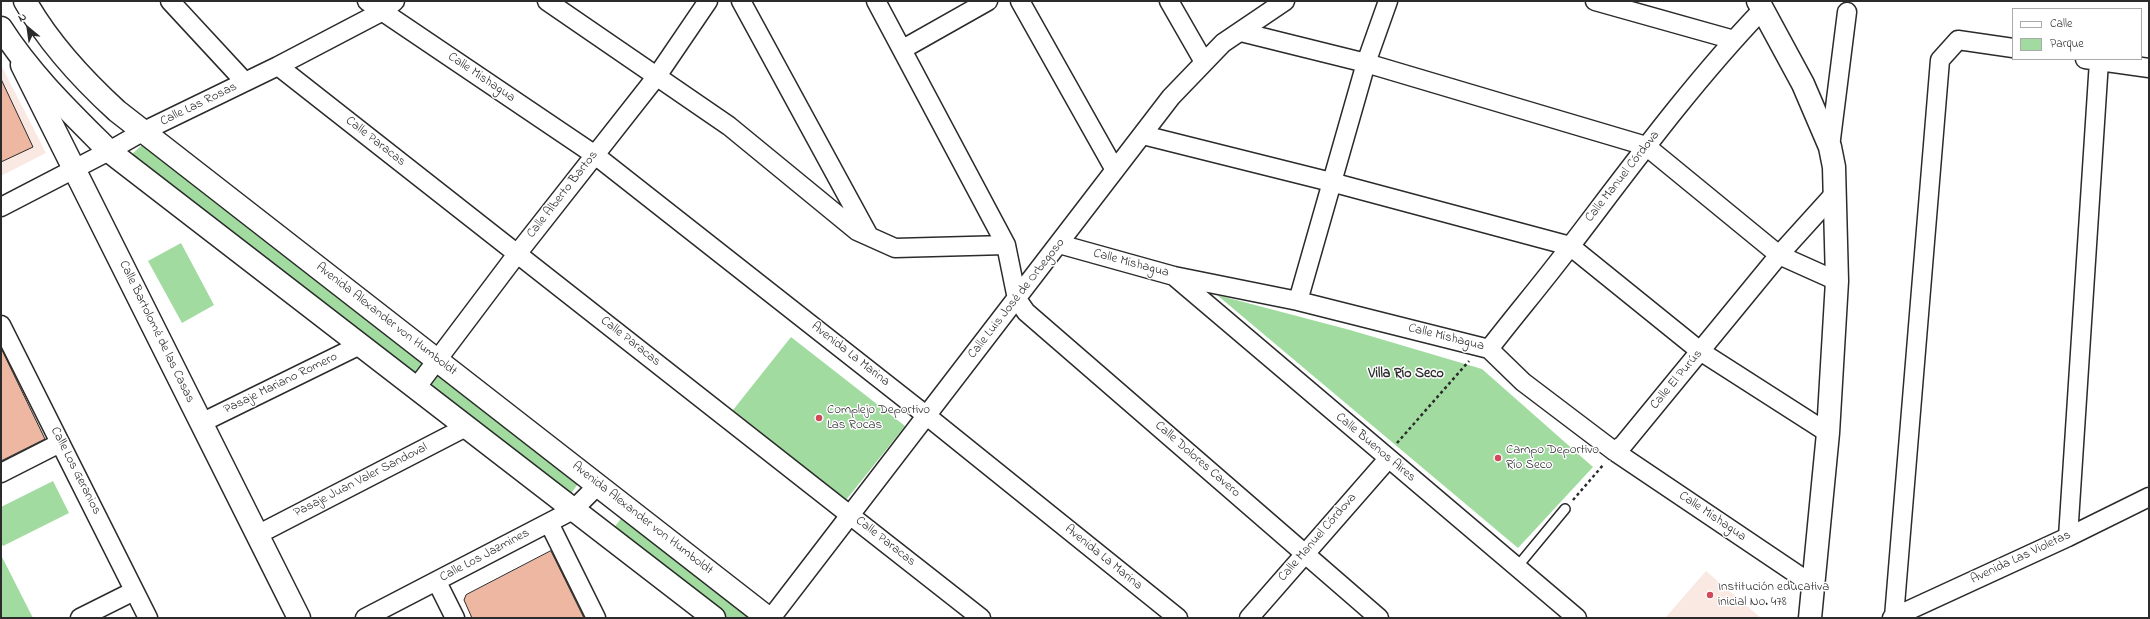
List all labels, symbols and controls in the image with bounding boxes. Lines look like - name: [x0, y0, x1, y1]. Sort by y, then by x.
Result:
- north arrow: [8, 8, 48, 48]
- legend: [2012, 8, 2142, 60]
- text: N: [15, 9, 29, 26]
- text: Calle: [2050, 15, 2072, 33]
- text: Parque: [2050, 35, 2084, 53]
- street label: Calle Mishagua: [444, 50, 518, 106]
- street label: Calle Las Rosas: [158, 80, 240, 130]
- street label: Calle Paracas: [342, 114, 408, 170]
- street label: Calle Manuel Córdova: [1582, 128, 1664, 226]
- street label: Calle Alberto Bartos: [524, 148, 602, 242]
- street label: Calle Luis José de Orbegoso: [965, 236, 1069, 362]
- street label: Calle Mishagua: [1091, 246, 1171, 282]
- street label: Calle Bartolomé de las Casas: [115, 258, 197, 406]
- street label: Avenida Alexander von Humboldt: [312, 260, 460, 380]
- street label: Calle Paracas: [597, 314, 663, 370]
- street label: Avenida La Marina: [808, 320, 892, 390]
- street label: Calle Mishagua: [1406, 321, 1486, 355]
- street label: Calle El Purús: [1648, 347, 1706, 413]
- street label: Pasaje Mariano Romero: [222, 350, 340, 418]
- district label: Villa Río Seco: [1368, 367, 1444, 383]
- place label: Complejo Deportivo Las Rocas: [827, 403, 930, 434]
- street label: Calle Buenos Aires: [1332, 410, 1418, 486]
- marker: Complejo Deportivo Las Rocas: [814, 413, 824, 423]
- street label: Calle Dolores Cavero: [1151, 419, 1243, 501]
- street label: Calle Los Geranios: [46, 425, 104, 517]
- street label: Pasaje Juan Valer Sandoval: [292, 440, 430, 522]
- place label: Campo Deportivo Río Seco: [1506, 443, 1599, 474]
- marker: Campo Deportivo Río Seco: [1493, 453, 1503, 463]
- street label: Avenida Alexander von Humboldt: [568, 459, 716, 579]
- street label: Calle Mishagua: [1675, 489, 1749, 545]
- street label: Calle Manuel Córdova: [1276, 491, 1360, 585]
- street label: Calle Paracas: [852, 514, 918, 570]
- street label: Avenida La Marina: [1061, 522, 1145, 594]
- street label: Calle Los Jazmines: [438, 526, 532, 586]
- street label: Avenida Las Violetas: [1968, 528, 2074, 588]
- place label: Institución educativa inicial No. 478: [1718, 580, 1829, 611]
- marker: Institución educativa inicial No. 478: [1705, 590, 1715, 600]

